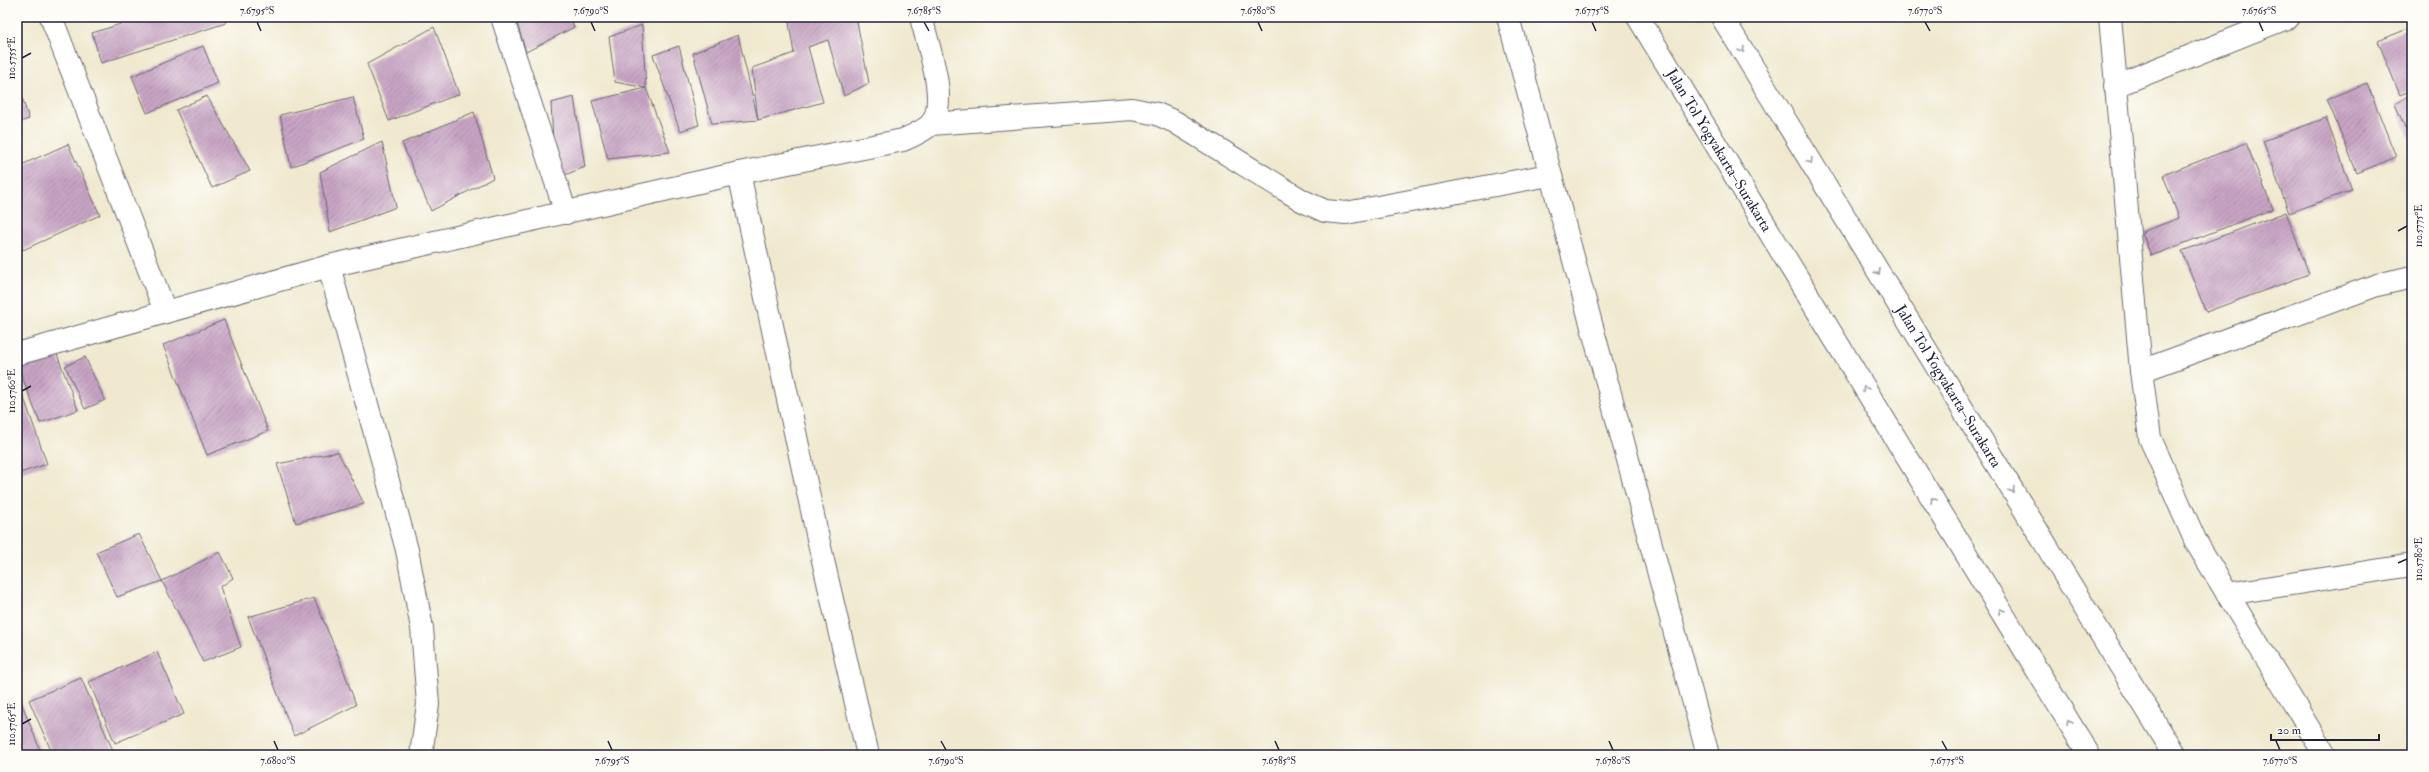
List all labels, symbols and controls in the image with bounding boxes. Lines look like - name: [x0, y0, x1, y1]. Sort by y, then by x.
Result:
- text: 7.6795°S: [240, 5, 274, 17]
- text: 7.6790°S: [573, 5, 609, 17]
- text: 7.6785°S: [907, 5, 941, 17]
- text: 7.6780°S: [1241, 5, 1275, 17]
- text: 7.6775°S: [1575, 5, 1609, 17]
- text: 7.6770°S: [1908, 5, 1942, 17]
- text: 7.6765°S: [2242, 5, 2276, 17]
- text: 110.5755°E: [6, 37, 18, 79]
- one-way arrow: [1738, 46, 1745, 53]
- street label: Jalan Tol Yogyakarta–Surakarta: [1660, 64, 1776, 236]
- one-way arrow: [1806, 157, 1813, 164]
- text: 110.5775°E: [2413, 205, 2425, 247]
- one-way arrow: [1874, 268, 1881, 275]
- street label: Jalan Tol Yogyakarta–Surakarta: [1890, 300, 2006, 472]
- text: 110.5760°E: [6, 369, 18, 413]
- one-way arrow: [1863, 386, 1870, 393]
- one-way arrow: [2008, 486, 2015, 493]
- one-way arrow: [1930, 497, 1938, 504]
- text: 110.5780°E: [2413, 537, 2425, 581]
- one-way arrow: [1998, 608, 2005, 615]
- text: 110.5765°E: [6, 702, 18, 746]
- scale bar: [2271, 716, 2379, 742]
- one-way arrow: [2066, 719, 2073, 726]
- text: 20 m: [2277, 723, 2302, 738]
- text: 7.6800°S: [260, 755, 296, 767]
- text: 7.6795°S: [595, 755, 629, 767]
- text: 7.6790°S: [928, 755, 964, 767]
- text: 7.6785°S: [1262, 755, 1296, 767]
- text: 7.6780°S: [1596, 755, 1630, 767]
- text: 7.6775°S: [1930, 755, 1964, 767]
- text: 7.6770°S: [2263, 755, 2297, 767]

